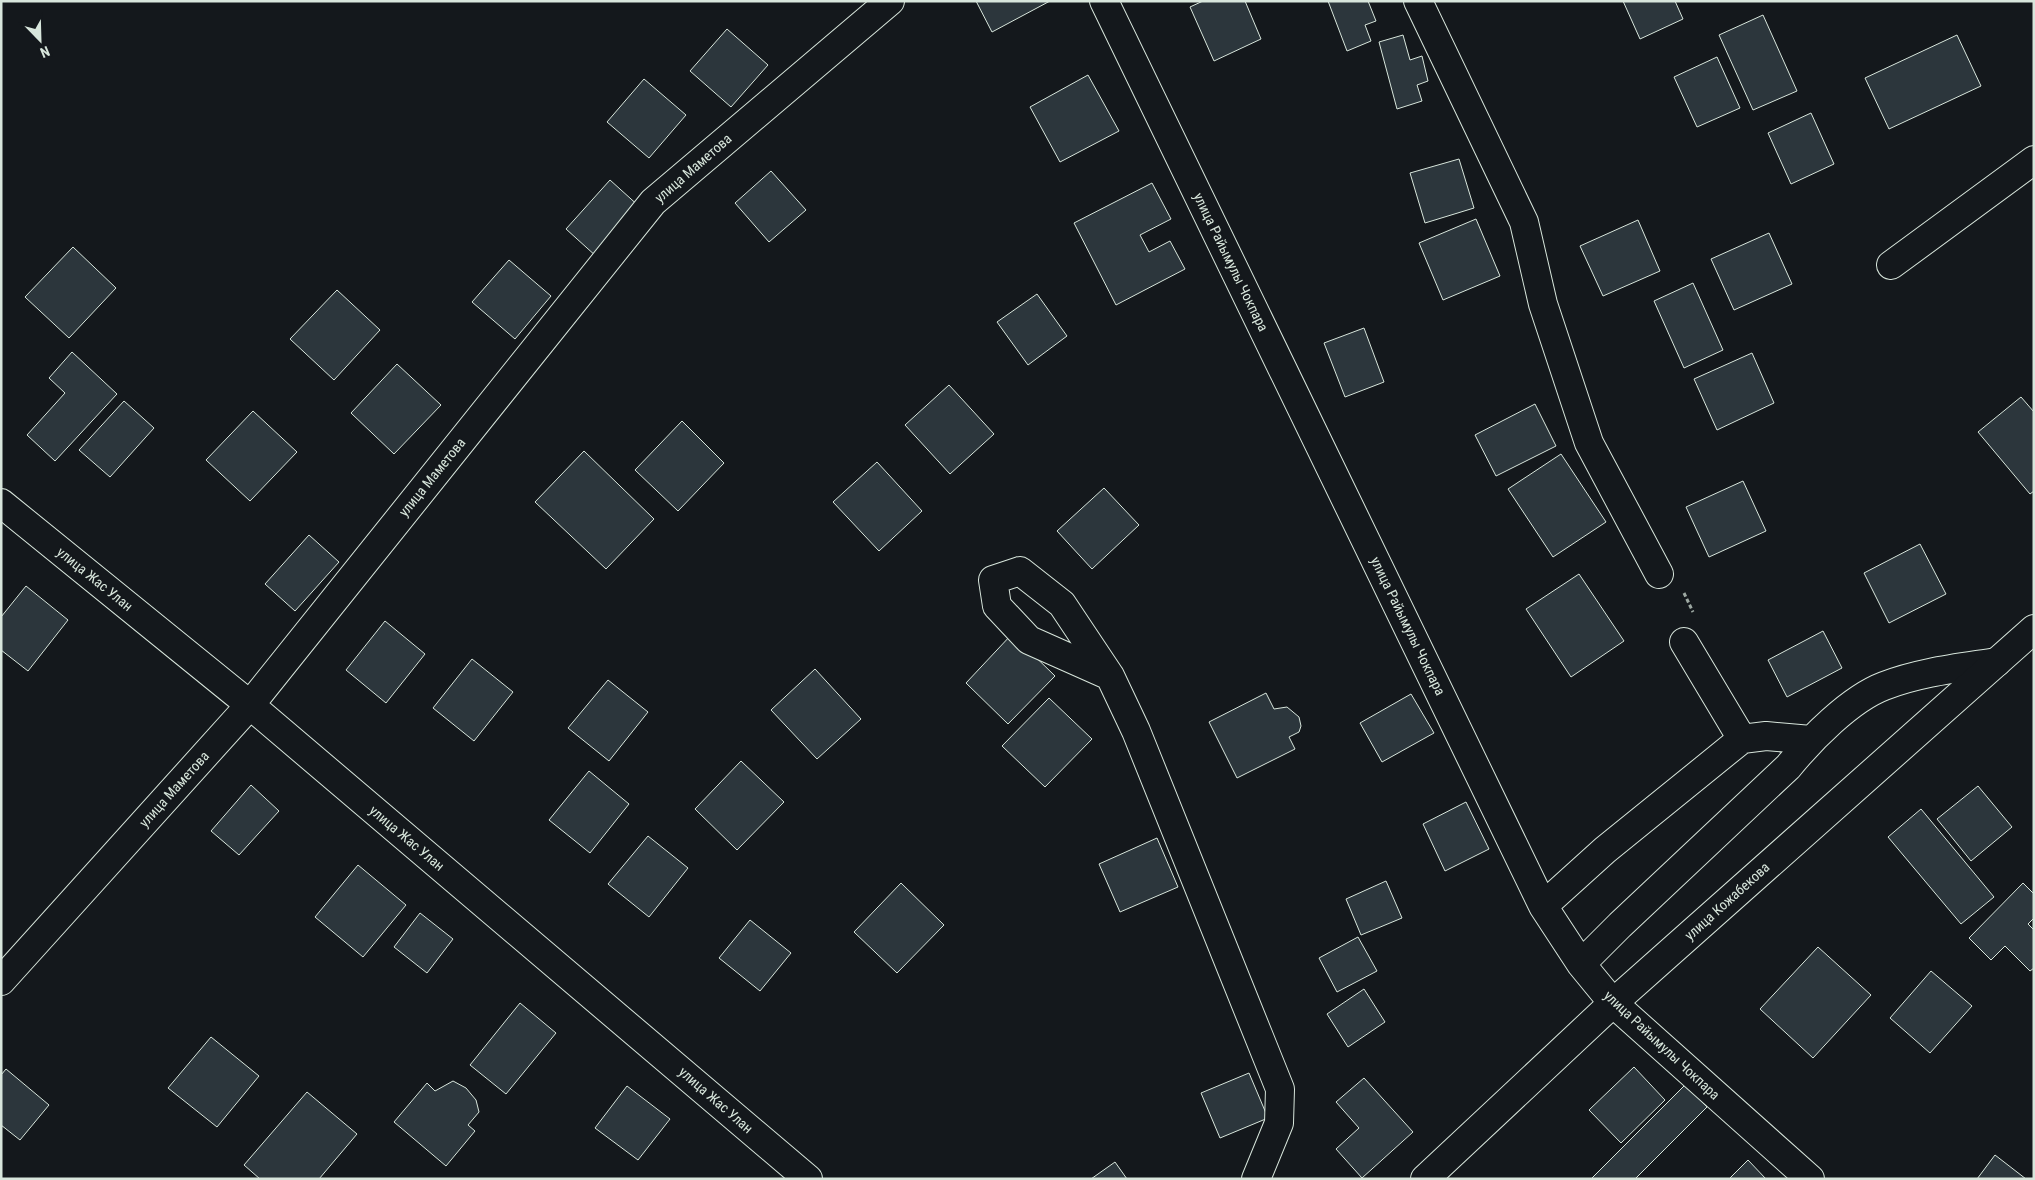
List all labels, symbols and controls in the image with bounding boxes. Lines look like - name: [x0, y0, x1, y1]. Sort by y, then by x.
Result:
- north arrow: [15, 15, 65, 65]
- text: N: [38, 43, 52, 61]
- street label: улица Маметова: [651, 130, 735, 206]
- street label: улица Райымулы Чокпара: [1190, 190, 1272, 334]
- street label: улица Маметова: [395, 435, 469, 519]
- street label: улица Жас Улан: [54, 544, 136, 614]
- street label: улица Райымулы Чокпара: [1367, 554, 1449, 698]
- street label: улица Маметова: [136, 748, 212, 830]
- street label: улица Жас Улан: [366, 802, 448, 874]
- street label: улица Кожабекова: [1681, 859, 1773, 943]
- street label: улица Райымулы Чокпара: [1601, 987, 1723, 1103]
- street label: улица Жас Улан: [676, 1064, 756, 1136]

